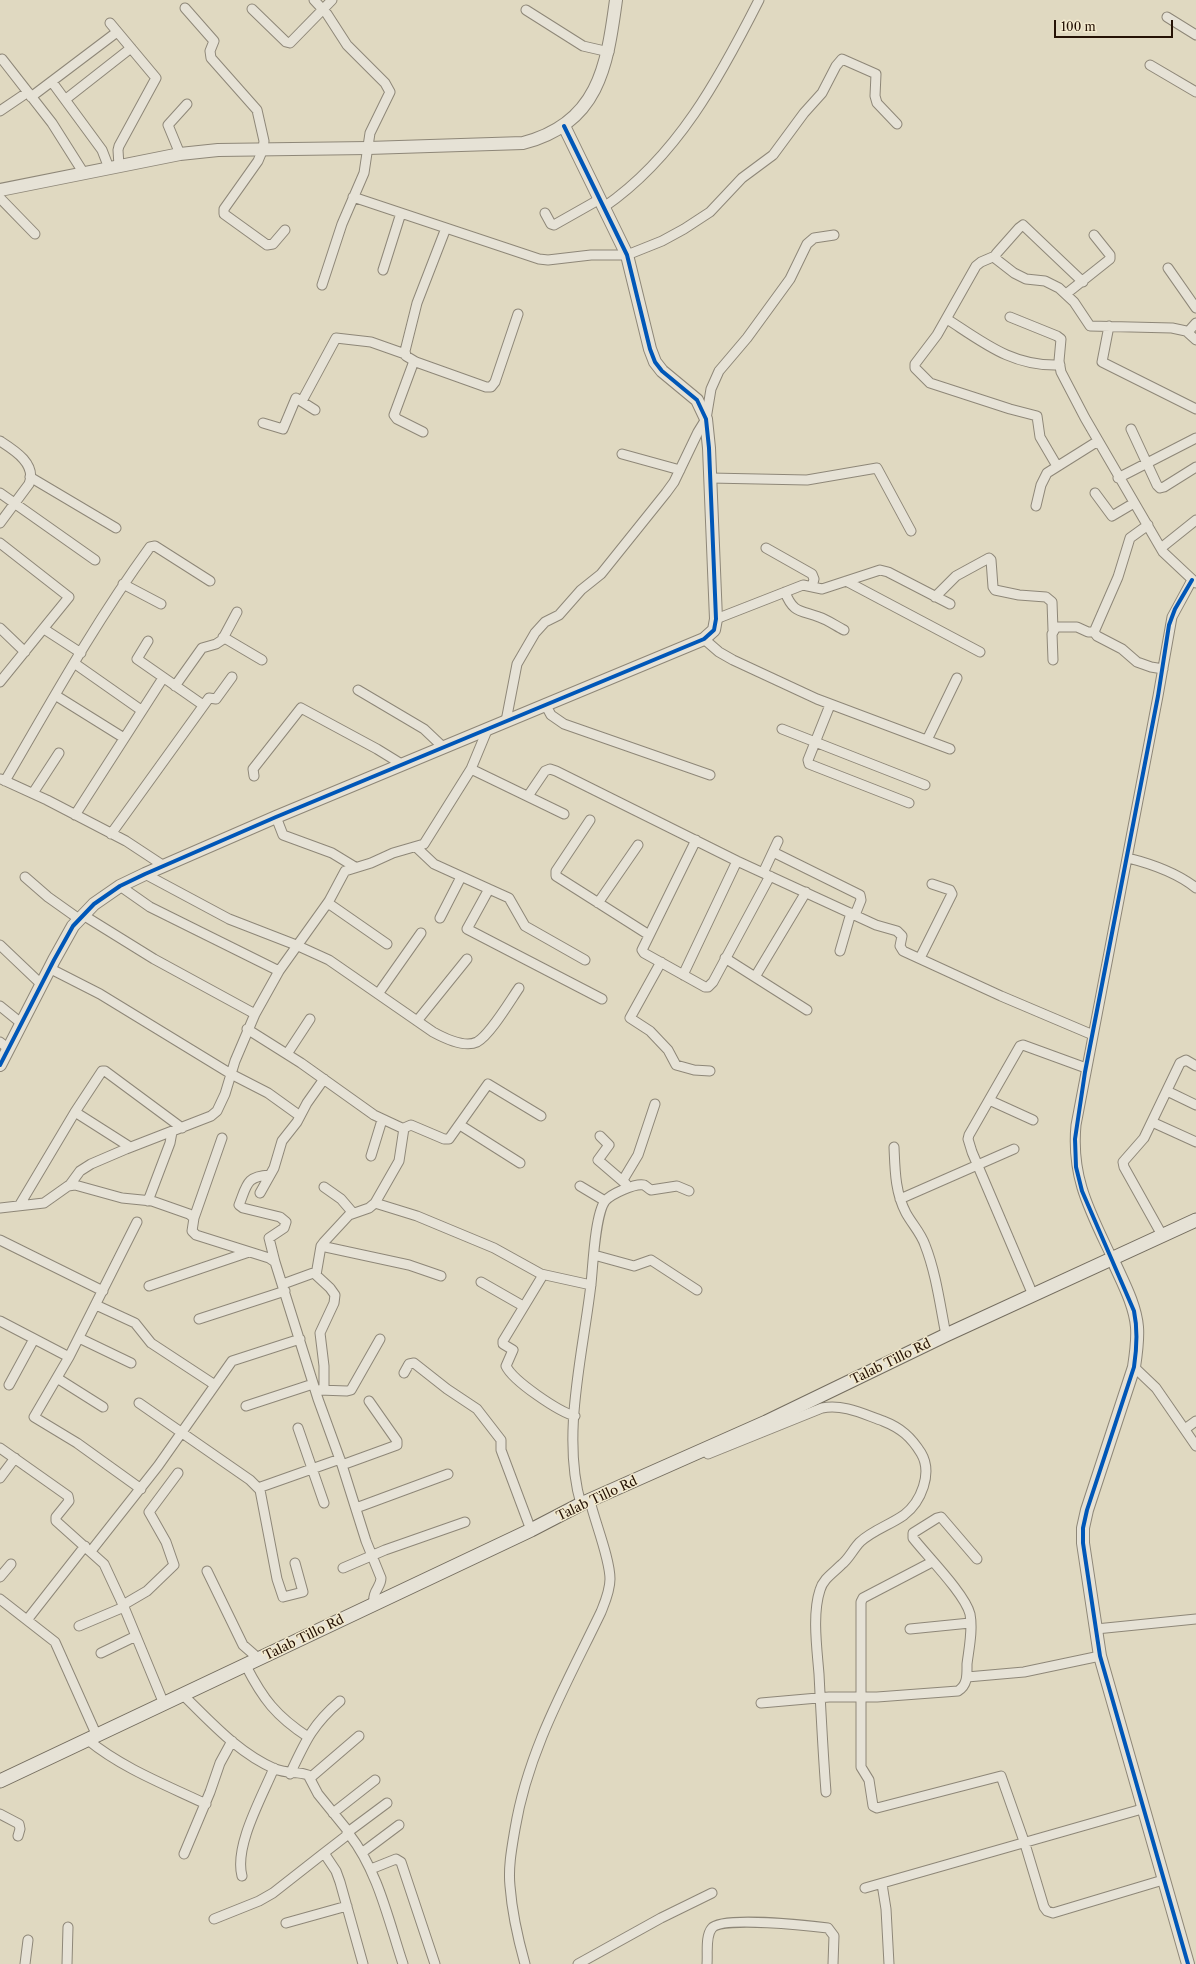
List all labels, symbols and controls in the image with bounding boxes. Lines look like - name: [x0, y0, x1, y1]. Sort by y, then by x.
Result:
- scale bar: [1056, 12, 1175, 38]
- text: 100 m: [1061, 19, 1096, 34]
- street label: Talab Tillo Rd: [848, 1336, 934, 1388]
- street label: Talab Tillo Rd: [554, 1473, 640, 1525]
- street label: Talab Tillo Rd: [261, 1612, 347, 1664]

